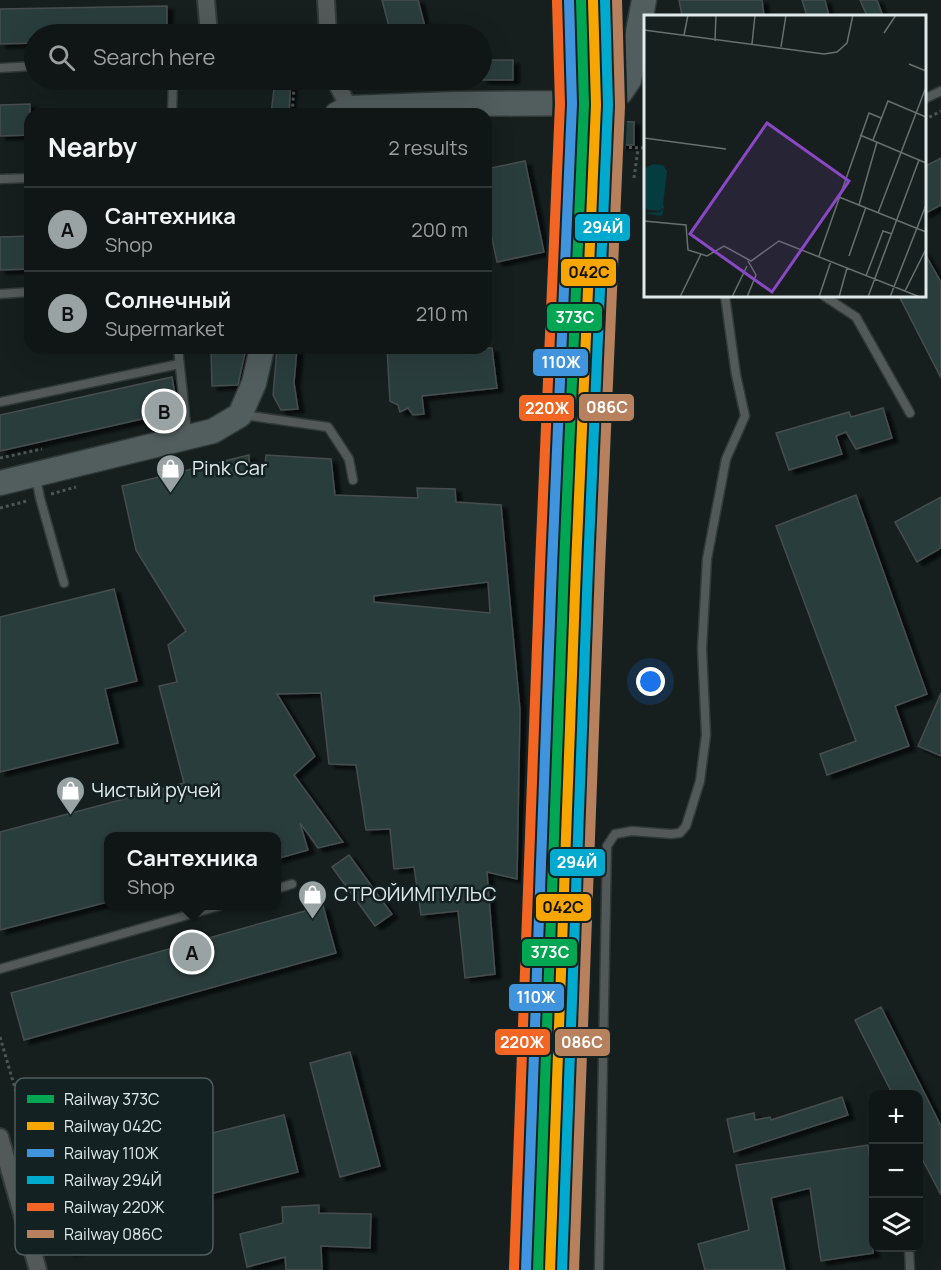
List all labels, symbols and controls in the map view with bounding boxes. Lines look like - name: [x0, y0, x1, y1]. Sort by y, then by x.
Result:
- inset map: [644, 15, 926, 297]
- search box: [24, 24, 492, 90]
- icon: search: [45, 41, 78, 74]
- text: Search here: [93, 42, 215, 72]
- text: Nearby: [48, 129, 137, 165]
- text: 2 results: [388, 134, 468, 161]
- text: Сантехника: [105, 201, 236, 231]
- line badge: 294Й: [574, 213, 631, 242]
- text: A: [61, 216, 74, 243]
- text: 200 m: [411, 216, 468, 243]
- text: 294Й: [583, 216, 623, 238]
- text: Shop: [105, 231, 153, 258]
- line badge: 042С: [560, 258, 617, 287]
- text: 042С: [568, 261, 610, 283]
- text: Солнечный: [105, 285, 231, 315]
- text: B: [61, 300, 74, 327]
- text: 210 m: [416, 300, 468, 327]
- line badge: 373C: [546, 303, 603, 332]
- text: 373C: [556, 306, 595, 328]
- text: Supermarket: [105, 315, 225, 342]
- line badge: 110Ж: [532, 348, 589, 377]
- text: 110Ж: [541, 351, 581, 373]
- pin: B: [144, 388, 184, 434]
- line badge: 086С: [578, 393, 635, 422]
- line badge: 220Ж: [518, 394, 575, 422]
- text: 086С: [586, 396, 628, 418]
- text: 220Ж: [525, 397, 569, 419]
- shop icon: Pink Car: [155, 452, 187, 494]
- place label: Pink Car: [192, 454, 267, 481]
- your location: [636, 667, 665, 696]
- shop icon: Чистый ручей: [54, 774, 86, 816]
- place label: Чистый ручей: [91, 776, 221, 803]
- popup: [104, 832, 281, 910]
- text: Сантехника: [127, 843, 258, 873]
- line badge: 294Й: [549, 848, 606, 877]
- text: 294Й: [557, 851, 597, 873]
- text: Shop: [127, 873, 175, 900]
- shop icon: СТРОЙИМПУЛЬС: [297, 878, 329, 920]
- place label: СТРОЙИМПУЛЬС: [334, 880, 496, 907]
- line badge: 042С: [535, 893, 592, 922]
- text: 042С: [542, 896, 584, 918]
- pin: A: [172, 930, 212, 974]
- line badge: 373C: [521, 938, 578, 967]
- text: 373C: [531, 941, 570, 963]
- line badge: 110Ж: [508, 983, 565, 1012]
- text: 110Ж: [516, 986, 556, 1008]
- line badge: 220Ж: [494, 1028, 551, 1056]
- line badge: 086С: [554, 1028, 611, 1057]
- text: 220Ж: [500, 1031, 544, 1053]
- text: 086С: [561, 1031, 603, 1053]
- legend: [15, 1078, 213, 1255]
- text: Railway 373C: [64, 1088, 159, 1110]
- map controls: [869, 1090, 923, 1252]
- button: +: [869, 1090, 923, 1144]
- text: Railway 042С: [64, 1115, 162, 1137]
- text: Railway 110Ж: [64, 1142, 160, 1164]
- button: −: [869, 1144, 923, 1198]
- text: Railway 294Й: [64, 1169, 162, 1191]
- text: Railway 220Ж: [64, 1196, 165, 1218]
- button: layers: [869, 1198, 923, 1252]
- text: Railway 086С: [64, 1223, 163, 1245]

